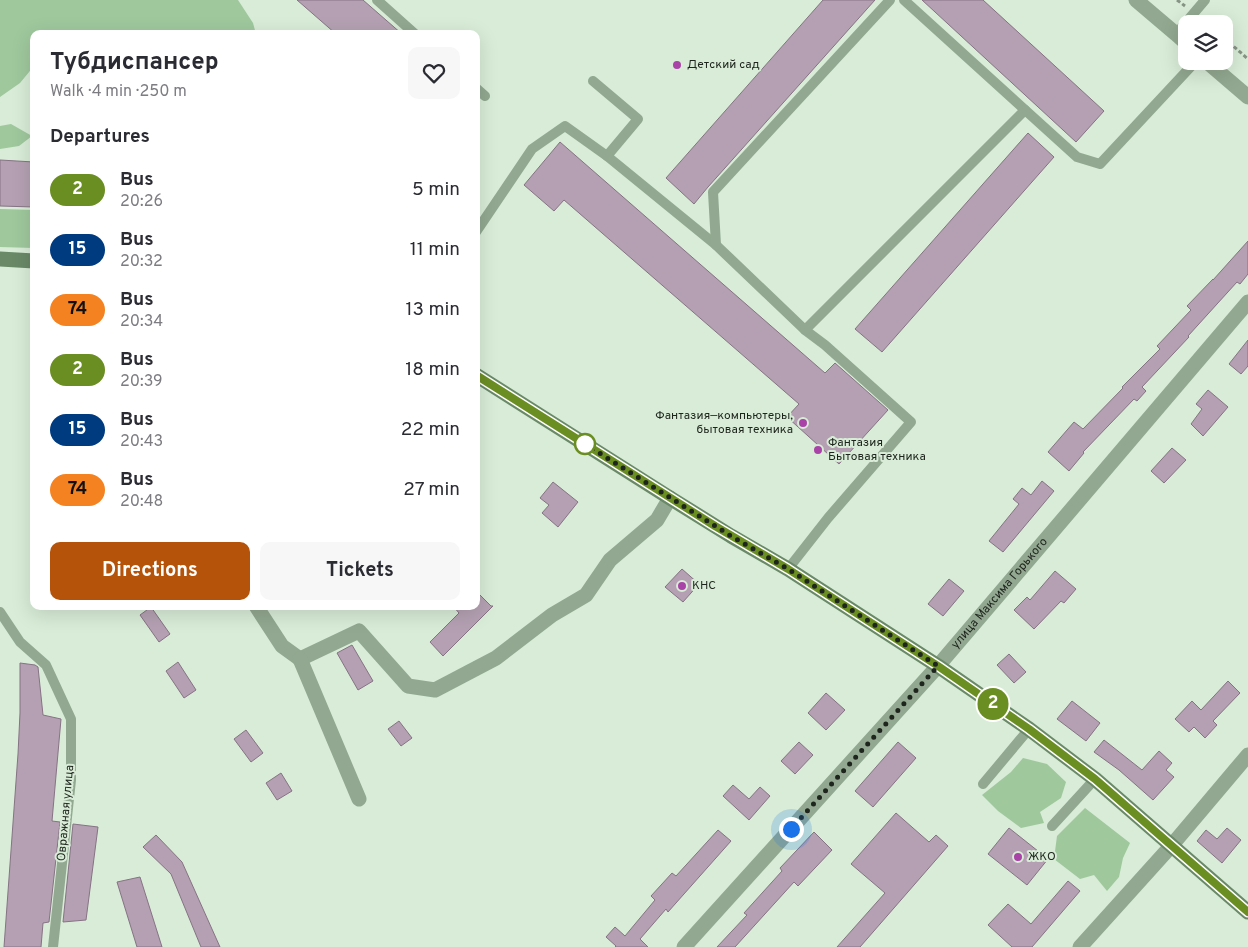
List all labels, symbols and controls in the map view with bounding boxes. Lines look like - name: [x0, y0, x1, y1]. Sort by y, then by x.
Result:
- map controls: [1178, 15, 1233, 70]
- button: layers: [1178, 15, 1233, 70]
- button: heart: [408, 47, 460, 99]
- text: Тубдиспансер: [50, 48, 219, 78]
- place label: Детский сад: [687, 57, 760, 73]
- marker: Детский сад: [671, 59, 683, 71]
- text: Walk · 4 min · 250 m: [50, 82, 187, 102]
- text: Departures: [50, 125, 150, 149]
- text: Bus: [120, 168, 154, 192]
- text: 2: [72, 178, 83, 201]
- text: 5 min: [412, 178, 460, 202]
- text: 20:26: [120, 192, 163, 212]
- text: Bus: [120, 228, 154, 252]
- text: 15: [68, 238, 87, 261]
- text: 11 min: [410, 238, 460, 262]
- text: 20:32: [120, 252, 163, 272]
- text: Bus: [120, 288, 154, 312]
- text: 74: [68, 298, 87, 321]
- text: 13 min: [405, 298, 460, 322]
- text: 20:34: [120, 312, 163, 332]
- text: Bus: [120, 348, 154, 372]
- text: 2: [72, 358, 83, 381]
- text: 18 min: [405, 358, 460, 382]
- text: 20:39: [120, 372, 163, 392]
- text: Bus: [120, 408, 154, 432]
- place label: Фантазия—компьютеры, бытовая техника: [655, 408, 793, 438]
- marker: Фантазия—компьютеры, бытовая техника: [797, 417, 809, 429]
- text: 15: [68, 418, 87, 441]
- text: 22 min: [401, 418, 460, 442]
- text: 20:43: [120, 432, 163, 452]
- unlabelled marker: [574, 433, 596, 455]
- place label: Фантазия Бытовая техника: [828, 435, 926, 465]
- marker: Фантазия Бытовая техника: [812, 444, 824, 456]
- text: Bus: [120, 468, 154, 492]
- text: 74: [68, 478, 87, 501]
- text: 27 min: [403, 478, 460, 502]
- text: 20:48: [120, 492, 163, 512]
- street label: улица Максима Горького: [948, 534, 1052, 653]
- button: Directions: [50, 542, 250, 600]
- button: Tickets: [260, 542, 460, 600]
- place label: КНС: [692, 578, 716, 594]
- marker: КНС: [676, 580, 688, 592]
- line badge: 2: [977, 688, 1009, 720]
- text: 2: [987, 692, 999, 715]
- street label: Овражная улица: [54, 764, 78, 862]
- your location: [779, 817, 804, 842]
- place label: ЖКО: [1028, 849, 1056, 865]
- marker: ЖКО: [1012, 851, 1024, 863]

